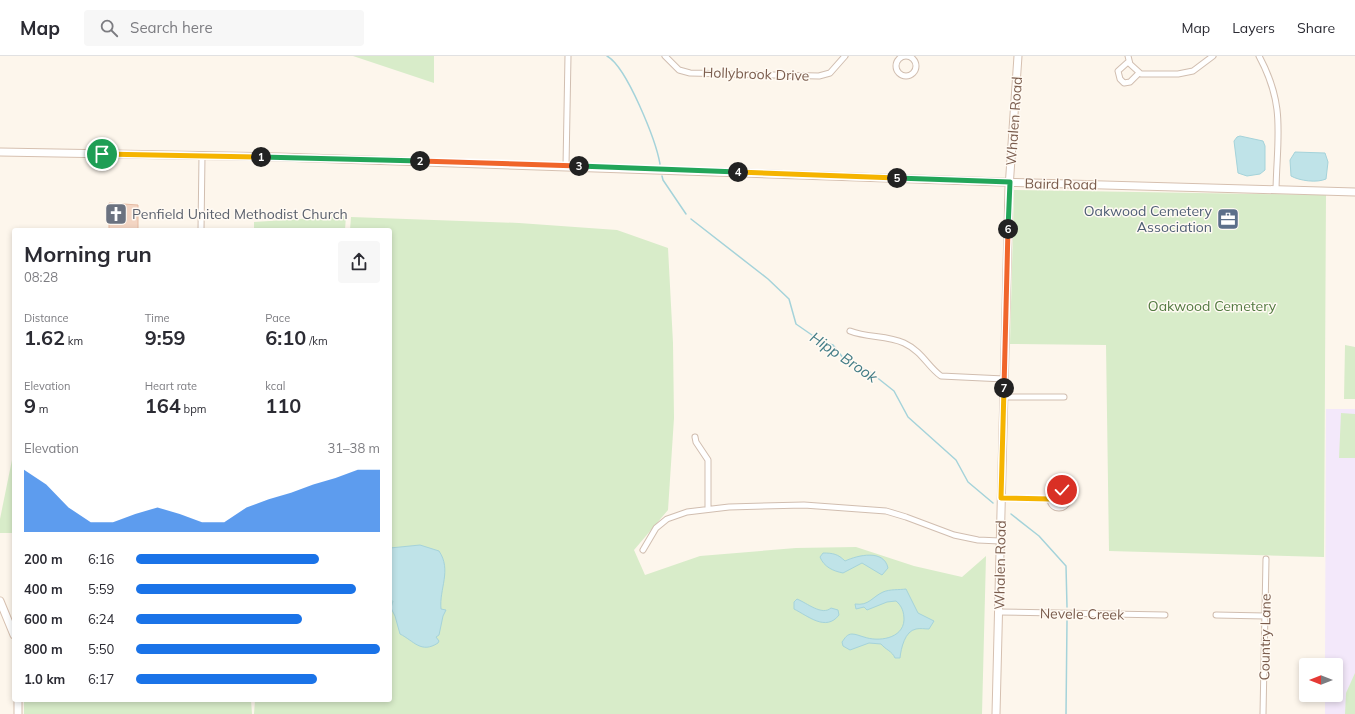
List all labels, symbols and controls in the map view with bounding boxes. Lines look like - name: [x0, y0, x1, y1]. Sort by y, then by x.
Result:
- search box: [84, 10, 364, 46]
- text: Map: [20, 16, 60, 40]
- icon: search: [98, 17, 120, 39]
- text: Search here: [130, 18, 213, 37]
- text: Map: [1181, 19, 1210, 37]
- text: Layers: [1232, 19, 1275, 37]
- text: Share: [1297, 19, 1335, 37]
- street label: Hollybrook Drive: [702, 63, 810, 85]
- street label: Whalen Road: [1002, 76, 1026, 166]
- pin: [85, 137, 119, 171]
- icon: arrive: [91, 143, 113, 165]
- pin: 1: [251, 147, 271, 167]
- text: 1: [258, 150, 264, 164]
- pin: 2: [410, 151, 430, 171]
- text: 2: [417, 154, 423, 168]
- pin: 3: [569, 156, 589, 176]
- text: 3: [576, 159, 582, 173]
- pin: 4: [728, 162, 748, 182]
- text: 4: [735, 165, 741, 179]
- pin: 5: [887, 168, 907, 188]
- text: 5: [894, 171, 900, 185]
- street label: Baird Road: [1025, 174, 1097, 194]
- church icon: Penfield United Methodist Church: [103, 201, 129, 227]
- place label: Oakwood Cemetery Association: [1084, 202, 1213, 236]
- place label: Penfield United Methodist Church: [132, 205, 348, 223]
- office icon: Oakwood Cemetery Association: [1215, 206, 1241, 232]
- pin: 6: [998, 219, 1018, 239]
- text: 6: [1005, 222, 1011, 236]
- text: Morning run: [24, 240, 152, 268]
- button: share: [338, 241, 380, 283]
- text: 08:28: [24, 269, 58, 285]
- park label: Oakwood Cemetery: [1148, 297, 1277, 315]
- text: Distance: [24, 311, 68, 325]
- text: Time: [145, 311, 170, 325]
- text: Pace: [265, 311, 290, 325]
- text: 1.62: [24, 325, 65, 350]
- text: 9:59: [145, 325, 186, 350]
- text: 6:10: [265, 325, 306, 350]
- water label: Hipp Brook: [807, 327, 882, 387]
- text: km: [65, 334, 83, 348]
- text: /km: [306, 334, 328, 348]
- pin: 7: [994, 378, 1014, 398]
- text: Elevation: [24, 379, 71, 393]
- text: Heart rate: [145, 379, 197, 393]
- text: kcal: [265, 379, 285, 393]
- text: 7: [1001, 381, 1007, 395]
- text: 9: [24, 393, 36, 418]
- text: 164: [145, 393, 181, 418]
- text: 110: [265, 393, 301, 418]
- text: m: [36, 402, 49, 416]
- text: bpm: [181, 402, 206, 416]
- text: Elevation: [24, 440, 79, 456]
- text: 31–38 m: [327, 440, 380, 456]
- pin: [1045, 473, 1079, 507]
- icon: check: [1051, 479, 1073, 501]
- street label: Whalen Road: [990, 520, 1010, 610]
- text: 200 m: [24, 551, 63, 567]
- text: 6:16: [88, 551, 114, 567]
- text: 400 m: [24, 581, 63, 597]
- text: 5:59: [88, 581, 114, 597]
- street label: Country Lane: [1255, 593, 1275, 681]
- street label: Nevele Creek: [1040, 604, 1125, 624]
- text: 600 m: [24, 611, 63, 627]
- text: 6:24: [88, 611, 114, 627]
- text: 800 m: [24, 641, 63, 657]
- text: 5:50: [88, 641, 114, 657]
- north arrow: [1299, 658, 1343, 702]
- map controls: [1299, 658, 1343, 702]
- text: 1.0 km: [24, 671, 65, 687]
- text: 6:17: [88, 671, 114, 687]

